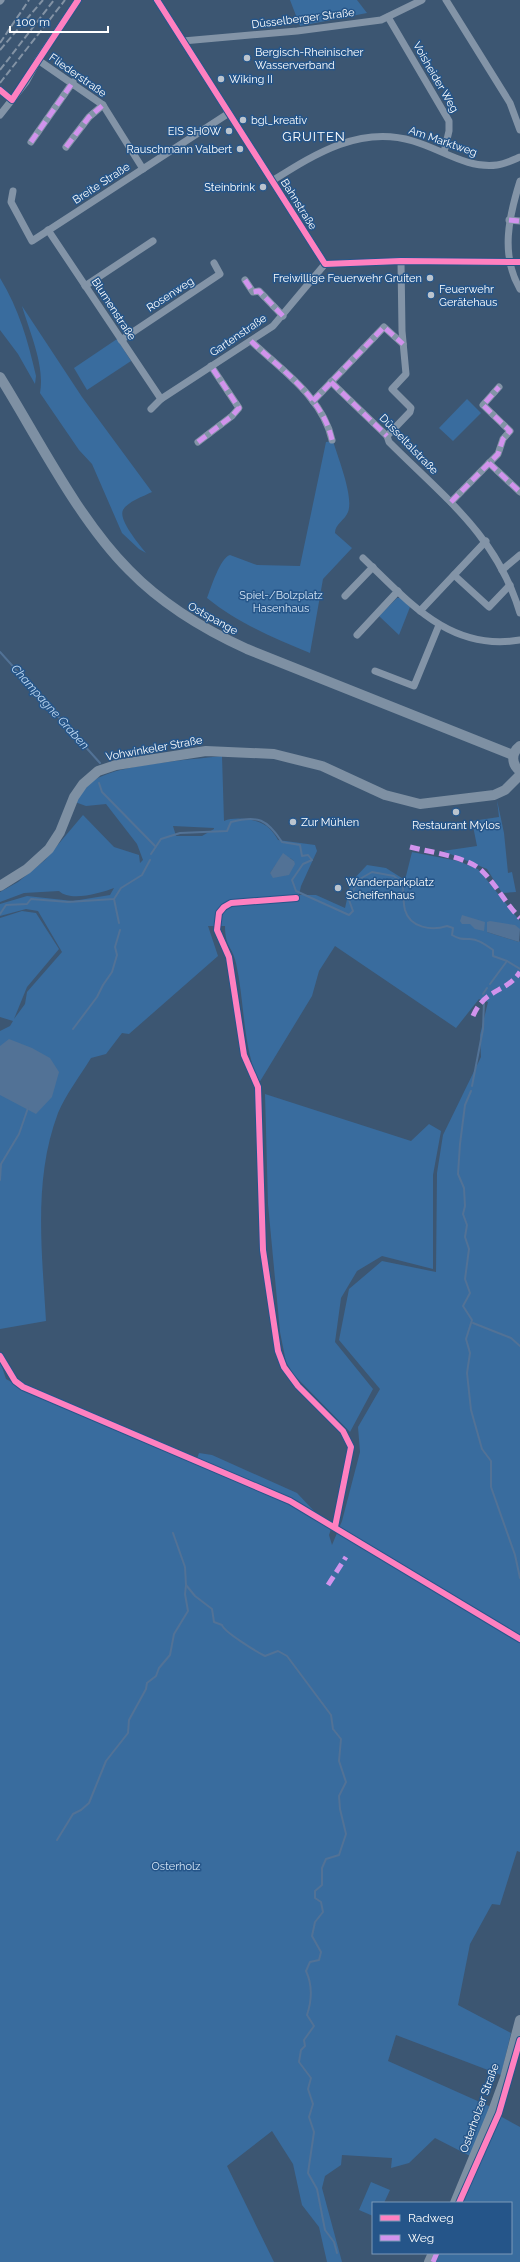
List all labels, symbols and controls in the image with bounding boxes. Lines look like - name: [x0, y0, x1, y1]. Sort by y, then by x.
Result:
- street label: Düsselberger Straße: [251, 6, 356, 31]
- scale bar: [10, 8, 108, 34]
- text: 100 m: [16, 15, 50, 29]
- street label: Voisheider Weg: [410, 40, 461, 115]
- place label: Bergisch-Rheinischer Wasserverband: [255, 46, 364, 72]
- street label: Fliederstraße: [47, 51, 109, 100]
- marker: Bergisch-Rheinischer Wasserverband: [242, 53, 252, 63]
- place label: Wiking II: [229, 73, 273, 86]
- marker: Wiking II: [216, 74, 226, 84]
- place label: bgl_kreativ: [251, 114, 307, 127]
- marker: bgl_kreativ: [238, 115, 248, 125]
- street label: Am Marktweg: [407, 124, 479, 159]
- place label: EIS SHOW: [168, 125, 221, 138]
- marker: EIS SHOW: [224, 126, 234, 136]
- district label: GRUITEN: [282, 129, 346, 144]
- place label: Rauschmann Valbert: [127, 143, 232, 156]
- marker: Rauschmann Valbert: [235, 144, 245, 154]
- street label: Breite Straße: [70, 160, 133, 207]
- street label: Bahnstraße: [278, 176, 320, 233]
- place label: Steinbrink: [204, 181, 255, 194]
- marker: Steinbrink: [258, 182, 268, 192]
- place label: Freiwillige Feuerwehr Gruiten: [273, 272, 422, 285]
- marker: Freiwillige Feuerwehr Gruiten: [425, 273, 435, 283]
- street label: Rosenweg: [144, 274, 196, 314]
- street label: Blumenstraße: [89, 276, 139, 343]
- place label: Feuerwehr Gerätehaus: [439, 283, 497, 309]
- marker: Feuerwehr Gerätehaus: [426, 290, 436, 300]
- street label: Gartenstraße: [207, 311, 270, 359]
- street label: Düsseltalstraße: [377, 412, 441, 477]
- park label: Spiel-/Bolzplatz Hasenhaus: [239, 589, 323, 615]
- street label: Ostspange: [186, 599, 240, 638]
- water label: Champagne Graben: [8, 662, 92, 753]
- street label: Vohwinkeler Straße: [105, 734, 204, 763]
- marker: Restaurant Mylos: [451, 807, 461, 817]
- place label: Zur Mühlen: [301, 816, 359, 829]
- marker: Zur Mühlen: [288, 817, 298, 827]
- place label: Restaurant Mylos: [412, 819, 500, 832]
- place label: Wanderparkplatz Scheifenhaus: [346, 876, 434, 902]
- marker: Wanderparkplatz Scheifenhaus: [333, 883, 343, 893]
- park label: Osterholz: [152, 1860, 201, 1873]
- street label: Osterholzer Straße: [457, 2061, 502, 2155]
- legend: [372, 2202, 512, 2254]
- text: Radweg: [408, 2211, 454, 2225]
- text: Weg: [408, 2231, 434, 2245]

